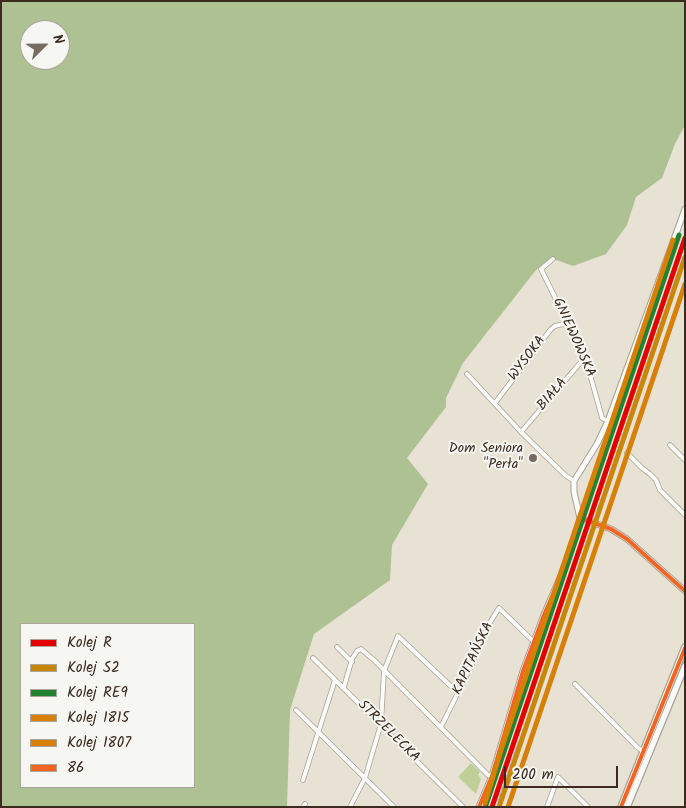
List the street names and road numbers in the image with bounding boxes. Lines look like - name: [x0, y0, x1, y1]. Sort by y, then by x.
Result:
- street label: GNIEWOWSKA: [548, 296, 598, 380]
- street label: WYSOKA: [506, 333, 550, 385]
- street label: BIAŁA: [534, 375, 572, 415]
- street label: KAPITAŃSKA: [450, 620, 498, 698]
- street label: STRZELECKA: [353, 697, 423, 767]

